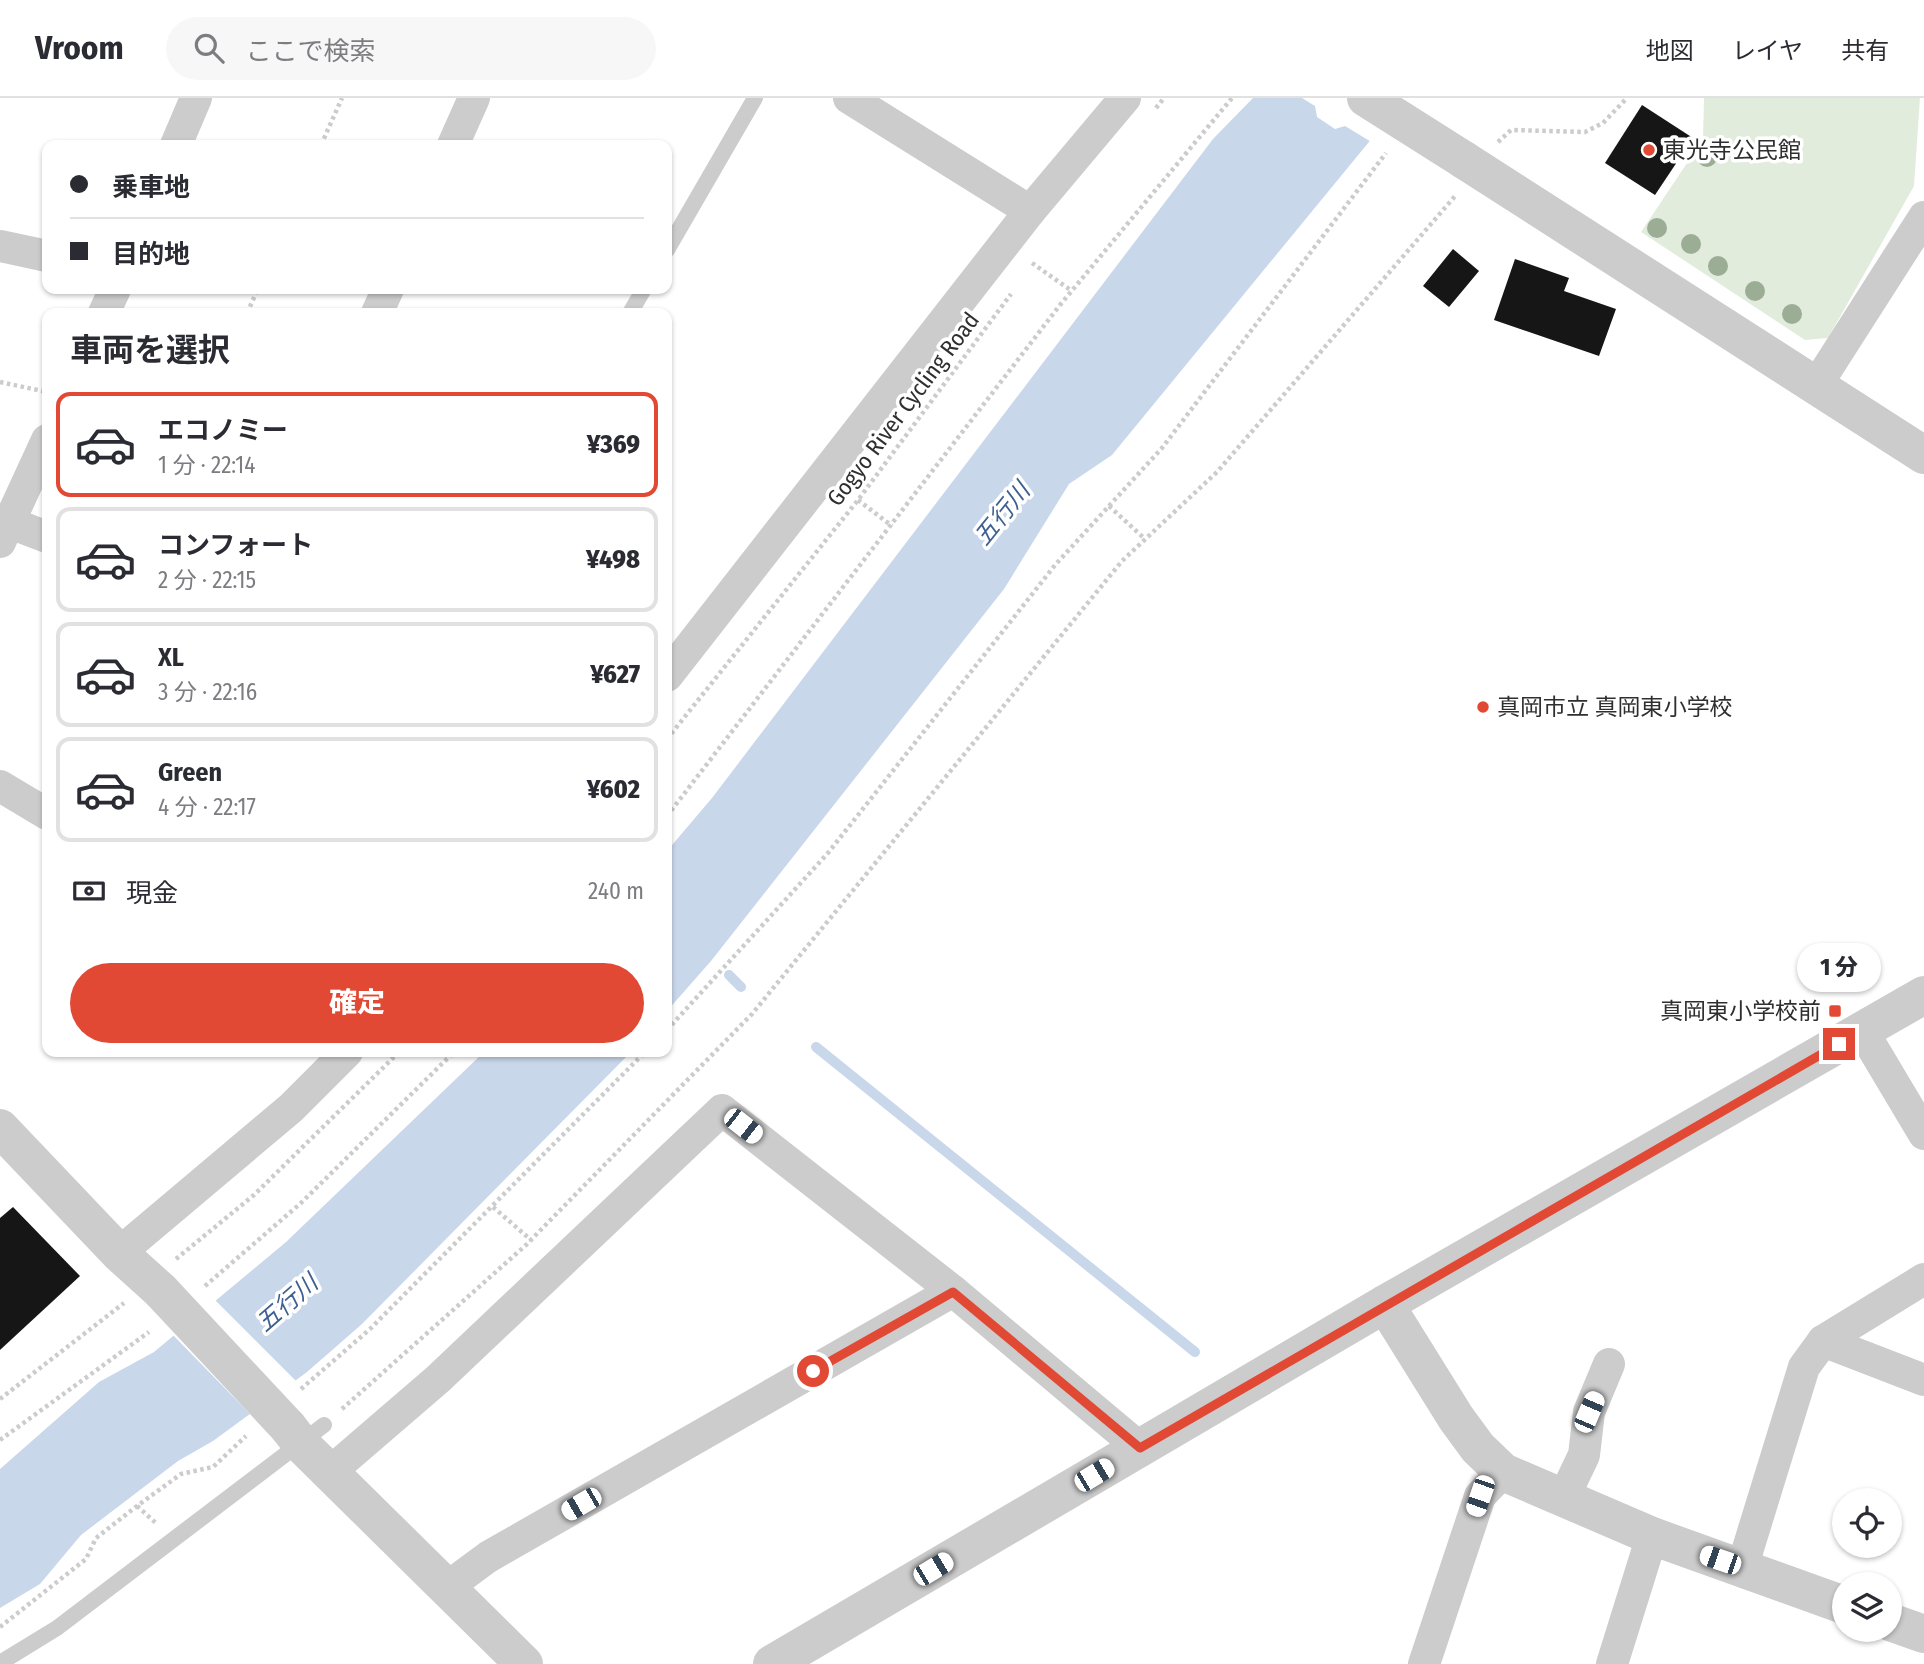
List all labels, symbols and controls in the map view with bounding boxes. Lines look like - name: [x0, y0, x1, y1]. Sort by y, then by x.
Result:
- search box: [166, 17, 656, 80]
- text: Vroom: [35, 28, 124, 68]
- icon: search: [190, 29, 228, 67]
- text: ここで検索: [246, 36, 376, 67]
- text: 地図: [1646, 37, 1694, 65]
- text: レイヤ: [1732, 37, 1803, 65]
- text: 共有: [1841, 37, 1889, 65]
- place label: 東光寺公民館: [1663, 136, 1801, 164]
- marker: 東光寺公民館: [1641, 142, 1657, 158]
- text: 乗車地: [112, 172, 190, 203]
- text: 目的地: [112, 239, 190, 270]
- street label: Gogyo River Cycling Road: [821, 307, 985, 511]
- text: 車両を選択: [70, 331, 230, 369]
- icon: car: [74, 413, 137, 476]
- text: エコノミー: [158, 415, 288, 446]
- text: ¥369: [587, 429, 640, 460]
- text: 1 分 · 22:14: [158, 451, 255, 479]
- water label: 五行川: [968, 475, 1037, 551]
- icon: car: [74, 528, 137, 591]
- text: コンフォート: [158, 530, 313, 561]
- text: ¥498: [586, 544, 640, 575]
- text: 2 分 · 22:15: [158, 566, 256, 594]
- text: XL: [158, 642, 184, 673]
- icon: car: [74, 643, 137, 706]
- text: ¥627: [590, 659, 640, 690]
- text: 3 分 · 22:16: [158, 678, 257, 706]
- place label: 真岡市立 真岡東小学校: [1497, 693, 1732, 721]
- marker: 真岡市立 真岡東小学校: [1475, 699, 1491, 715]
- text: Green: [158, 757, 222, 788]
- icon: car: [74, 758, 137, 821]
- text: ¥602: [587, 774, 640, 805]
- text: 4 分 · 22:17: [158, 793, 256, 821]
- icon: cash: [70, 872, 108, 910]
- text: 240 m: [588, 877, 644, 905]
- text: 現金: [126, 878, 178, 909]
- callout: 1 分: [1797, 942, 1881, 992]
- text: 1 分: [1820, 953, 1858, 981]
- button: 確定: [70, 963, 644, 1043]
- place label: 真岡東小学校前: [1660, 997, 1821, 1025]
- marker: 真岡東小学校前: [1827, 1003, 1843, 1019]
- route end: [1823, 1028, 1855, 1060]
- car: [720, 1105, 767, 1147]
- water label: 五行川: [251, 1267, 326, 1337]
- route start: [797, 1355, 829, 1387]
- car: [1572, 1389, 1607, 1435]
- car: [1071, 1455, 1118, 1495]
- car: [1464, 1473, 1497, 1519]
- car: [558, 1484, 605, 1524]
- map controls: [1832, 1488, 1902, 1642]
- button: locate: [1832, 1488, 1902, 1558]
- car: [1697, 1543, 1744, 1577]
- car: [910, 1549, 957, 1589]
- button: layers: [1832, 1572, 1902, 1642]

